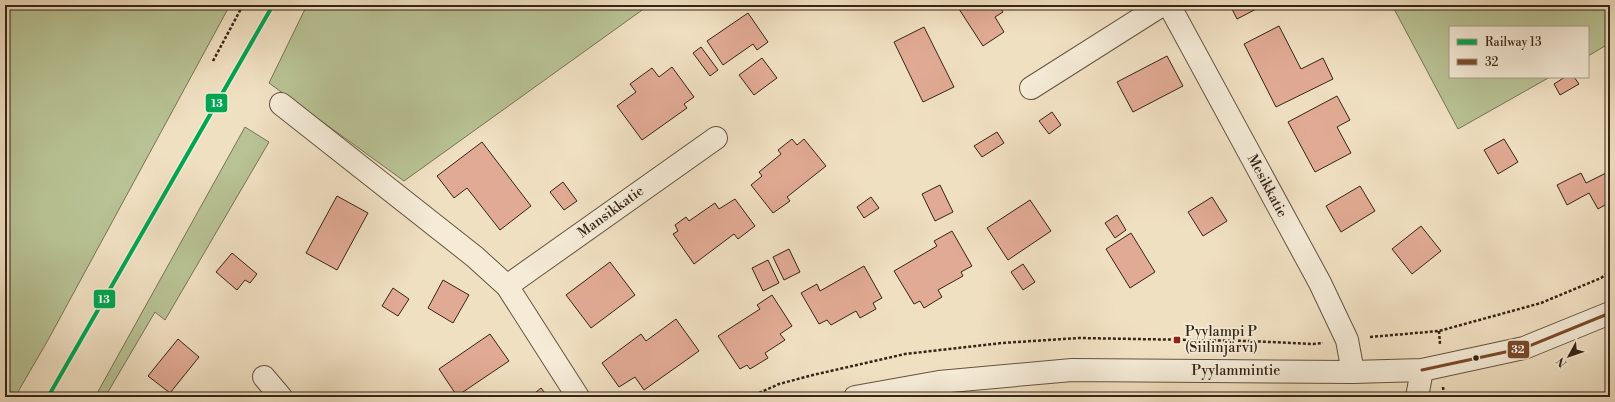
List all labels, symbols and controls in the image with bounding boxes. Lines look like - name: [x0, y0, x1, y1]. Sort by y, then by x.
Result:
- legend: [1449, 26, 1589, 78]
- text: Railway 13: [1485, 35, 1542, 50]
- text: 32: [1485, 55, 1499, 70]
- line badge: 13: [205, 93, 228, 113]
- text: 13: [211, 97, 223, 111]
- street label: Mesikkatie: [1243, 151, 1291, 221]
- street label: Mansikkatie: [574, 182, 648, 242]
- line badge: 13: [93, 289, 116, 309]
- text: 13: [98, 293, 110, 307]
- place label: Pyylampi P (Siilinjärvi): [1185, 323, 1258, 357]
- marker: Pyylampi P (Siilinjärvi): [1172, 335, 1182, 345]
- north arrow: [1549, 336, 1589, 376]
- line badge: 32: [1507, 340, 1530, 359]
- text: 32: [1511, 343, 1525, 357]
- unlabelled marker: [1471, 353, 1481, 363]
- text: N: [1554, 354, 1570, 370]
- street label: Pyylammintie: [1192, 362, 1280, 380]

